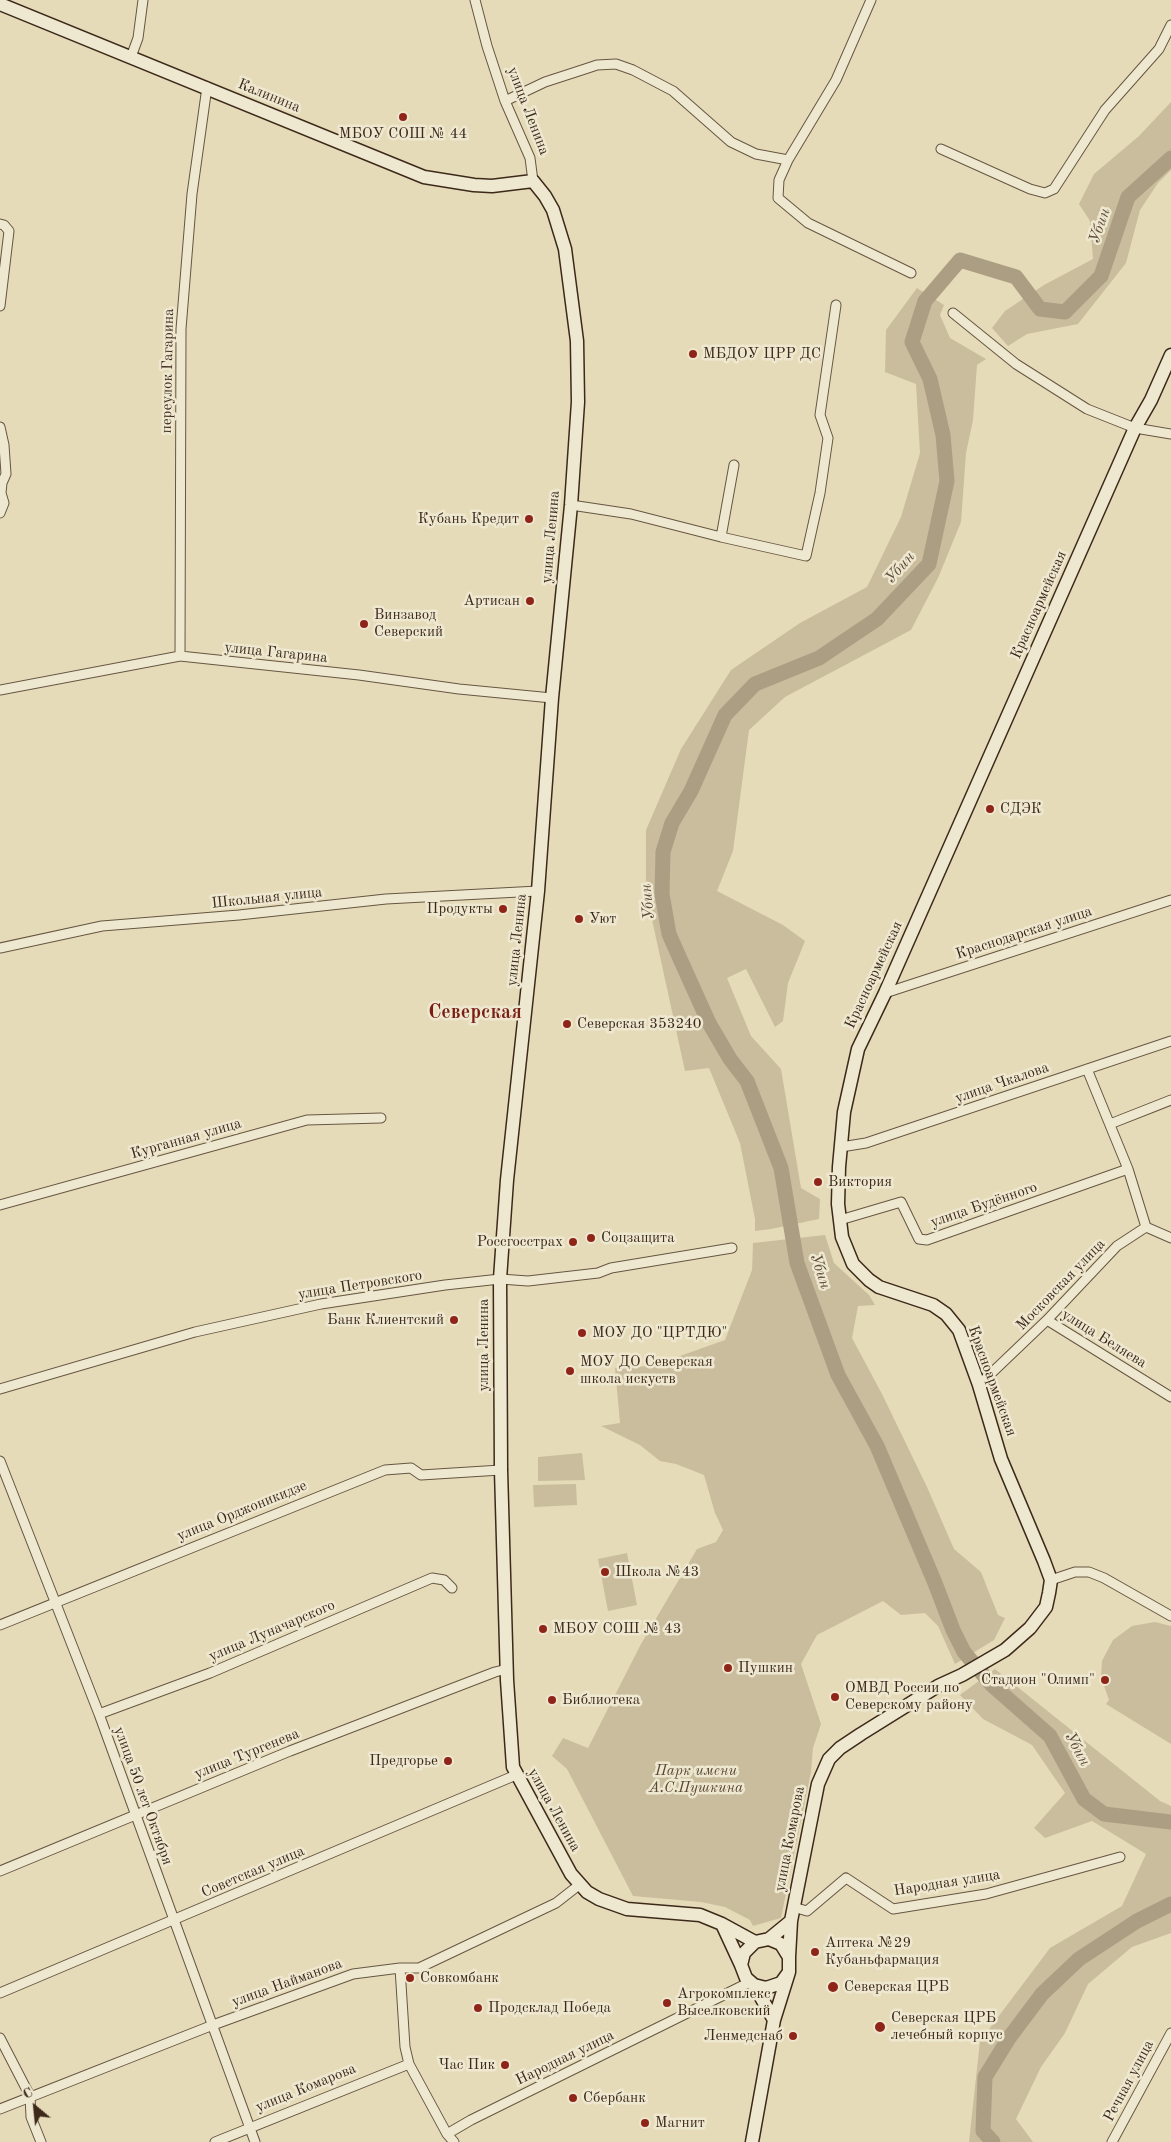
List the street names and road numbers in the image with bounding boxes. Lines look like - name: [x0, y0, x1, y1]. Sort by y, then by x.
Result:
- street label: улица Ленина: [503, 64, 553, 158]
- street label: Калинина: [235, 75, 303, 117]
- street label: переулок Гагарина: [158, 308, 178, 434]
- street label: улица Ленина: [538, 490, 564, 584]
- street label: Красноармейская: [1007, 548, 1071, 662]
- street label: улица Гагарина: [223, 639, 329, 667]
- street label: Школьная улица: [211, 883, 323, 913]
- street label: улица Ленина: [503, 893, 531, 987]
- street label: Краснодарская улица: [954, 902, 1094, 964]
- street label: Красноармейская: [841, 918, 907, 1032]
- street label: улица Чкалова: [953, 1059, 1051, 1107]
- street label: Курганная улица: [129, 1115, 243, 1163]
- street label: улица Будённого: [928, 1178, 1040, 1232]
- street label: Московская улица: [1013, 1235, 1109, 1335]
- street label: улица Петровского: [297, 1266, 423, 1304]
- street label: улица Ленина: [475, 1298, 493, 1392]
- street label: улица Беляева: [1058, 1306, 1150, 1372]
- street label: Красноармейская: [964, 1323, 1020, 1439]
- street label: улица Орджоникидзе: [174, 1477, 310, 1545]
- street label: улица Луначарского: [206, 1596, 338, 1666]
- street label: улица 50 лет Октября: [110, 1724, 176, 1868]
- street label: улица Тургенева: [192, 1725, 302, 1783]
- street label: улица Ленина: [524, 1765, 584, 1855]
- street label: улица Комарова: [771, 1785, 809, 1893]
- street label: Советская улица: [199, 1842, 307, 1902]
- street label: Народная улица: [893, 1866, 1001, 1900]
- street label: улица Найманова: [229, 1955, 345, 2011]
- street label: Народная улица: [513, 2026, 617, 2090]
- street label: Речная улица: [1100, 2037, 1158, 2125]
- street label: улица Комарова: [253, 2060, 359, 2116]

